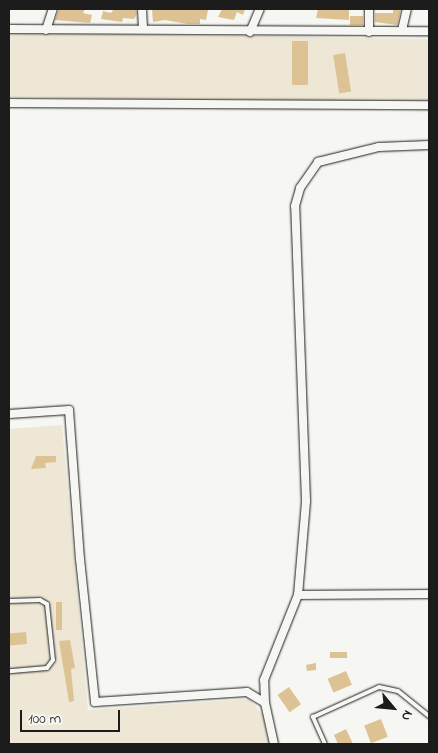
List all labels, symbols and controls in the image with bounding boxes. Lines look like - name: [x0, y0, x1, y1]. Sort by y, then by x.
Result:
- north arrow: [368, 683, 418, 733]
- scale bar: [22, 700, 122, 732]
- text: N: [395, 706, 418, 724]
- text: 100 m: [28, 708, 61, 730]

